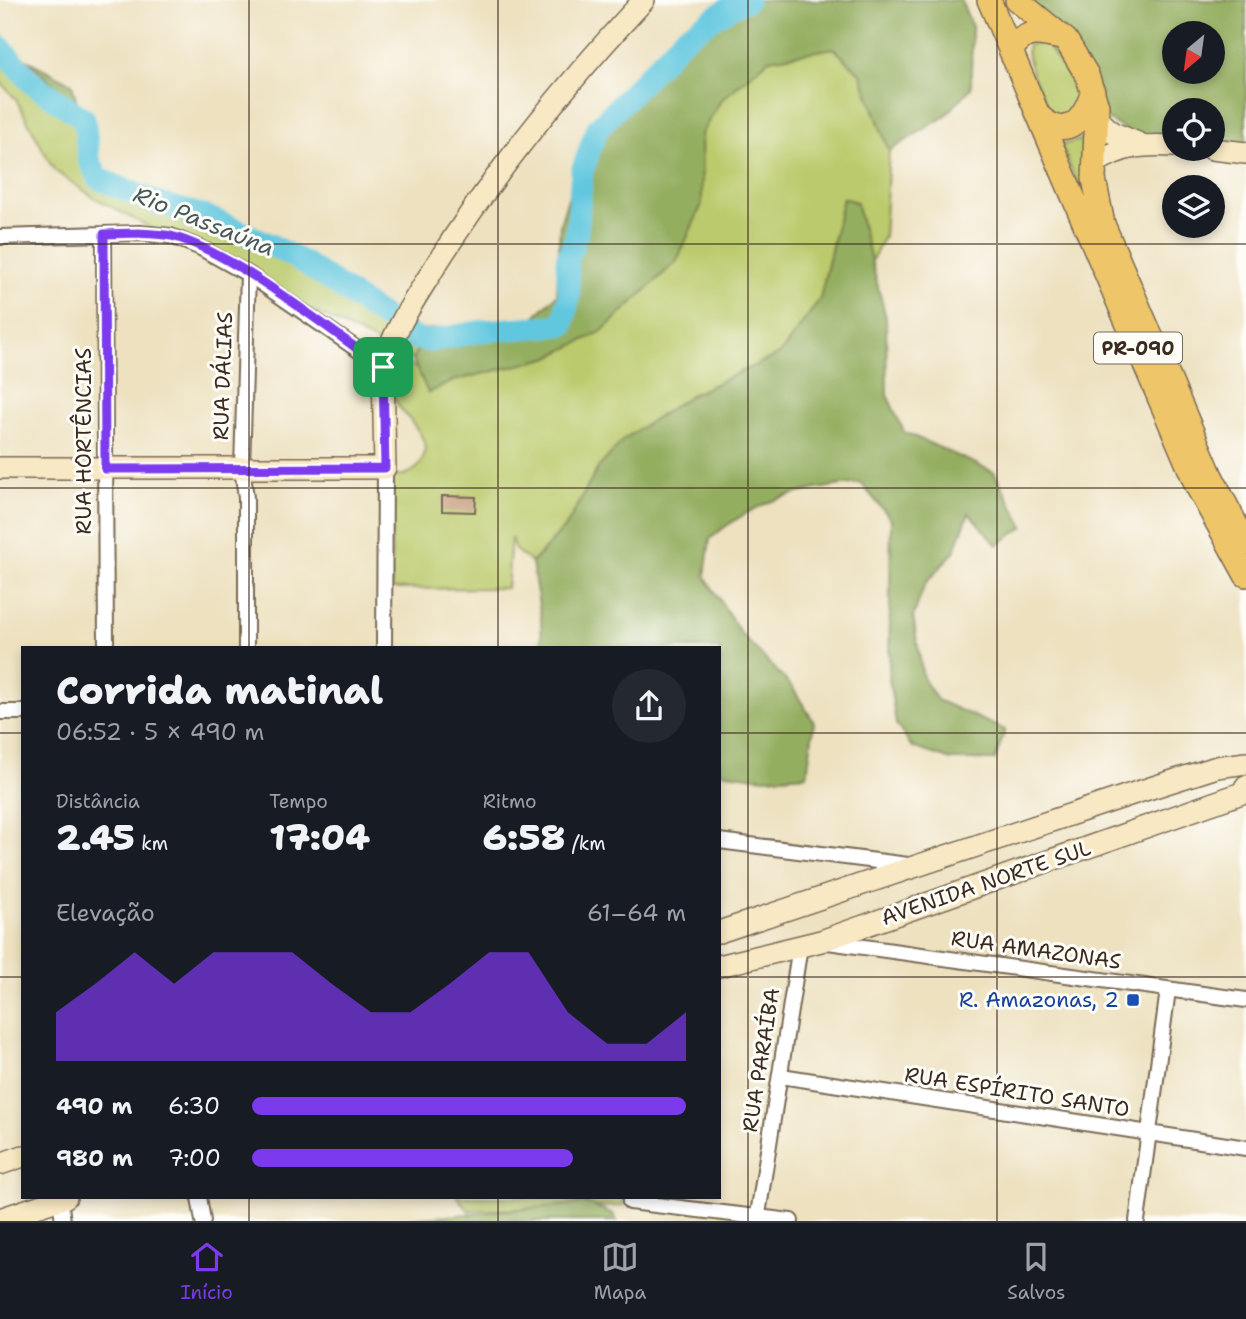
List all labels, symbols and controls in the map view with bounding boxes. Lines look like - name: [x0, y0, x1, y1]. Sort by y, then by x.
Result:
- north arrow: [1162, 21, 1225, 84]
- map controls: [1162, 21, 1225, 238]
- button: locate: [1162, 98, 1225, 161]
- button: layers: [1162, 175, 1225, 238]
- water label: Rio Passaúna: [129, 179, 279, 263]
- street label: RUA DÁLIAS: [206, 311, 239, 441]
- road number: PR-090: [1094, 332, 1182, 364]
- pin: [353, 337, 413, 397]
- street label: RUA HORTÊNCIAS: [69, 348, 98, 534]
- icon: arrive: [364, 348, 402, 386]
- text: Corrida matinal: [56, 665, 384, 716]
- button: share: [612, 669, 686, 743]
- text: 06:52 · 5 × 490 m: [56, 717, 264, 747]
- text: Distância: [56, 789, 140, 814]
- text: Tempo: [269, 789, 328, 814]
- text: Ritmo: [483, 789, 537, 814]
- text: 2.45: [56, 814, 135, 861]
- text: 17:04: [269, 814, 370, 861]
- text: 6:58: [483, 814, 565, 861]
- text: km: [135, 831, 168, 856]
- text: /km: [565, 831, 606, 856]
- street label: AVENIDA NORTE SUL: [877, 834, 1095, 932]
- text: Elevação: [56, 898, 155, 928]
- text: 61–64 m: [587, 898, 686, 928]
- street label: RUA AMAZONAS: [949, 924, 1123, 976]
- street label: RUA PARAÍBA: [735, 986, 786, 1134]
- place label: R. Amazonas, 2: [959, 986, 1119, 1014]
- marker: R. Amazonas, 2: [1125, 992, 1141, 1008]
- street label: RUA ESPÍRITO SANTO: [903, 1059, 1132, 1124]
- text: 490 m: [56, 1091, 132, 1121]
- text: 6:30: [168, 1091, 220, 1121]
- text: 980 m: [56, 1143, 133, 1173]
- text: 7:00: [168, 1143, 221, 1173]
- tab: Início: [181, 1238, 233, 1305]
- tab: Mapa: [594, 1238, 646, 1305]
- tab: Salvos: [1007, 1238, 1065, 1305]

